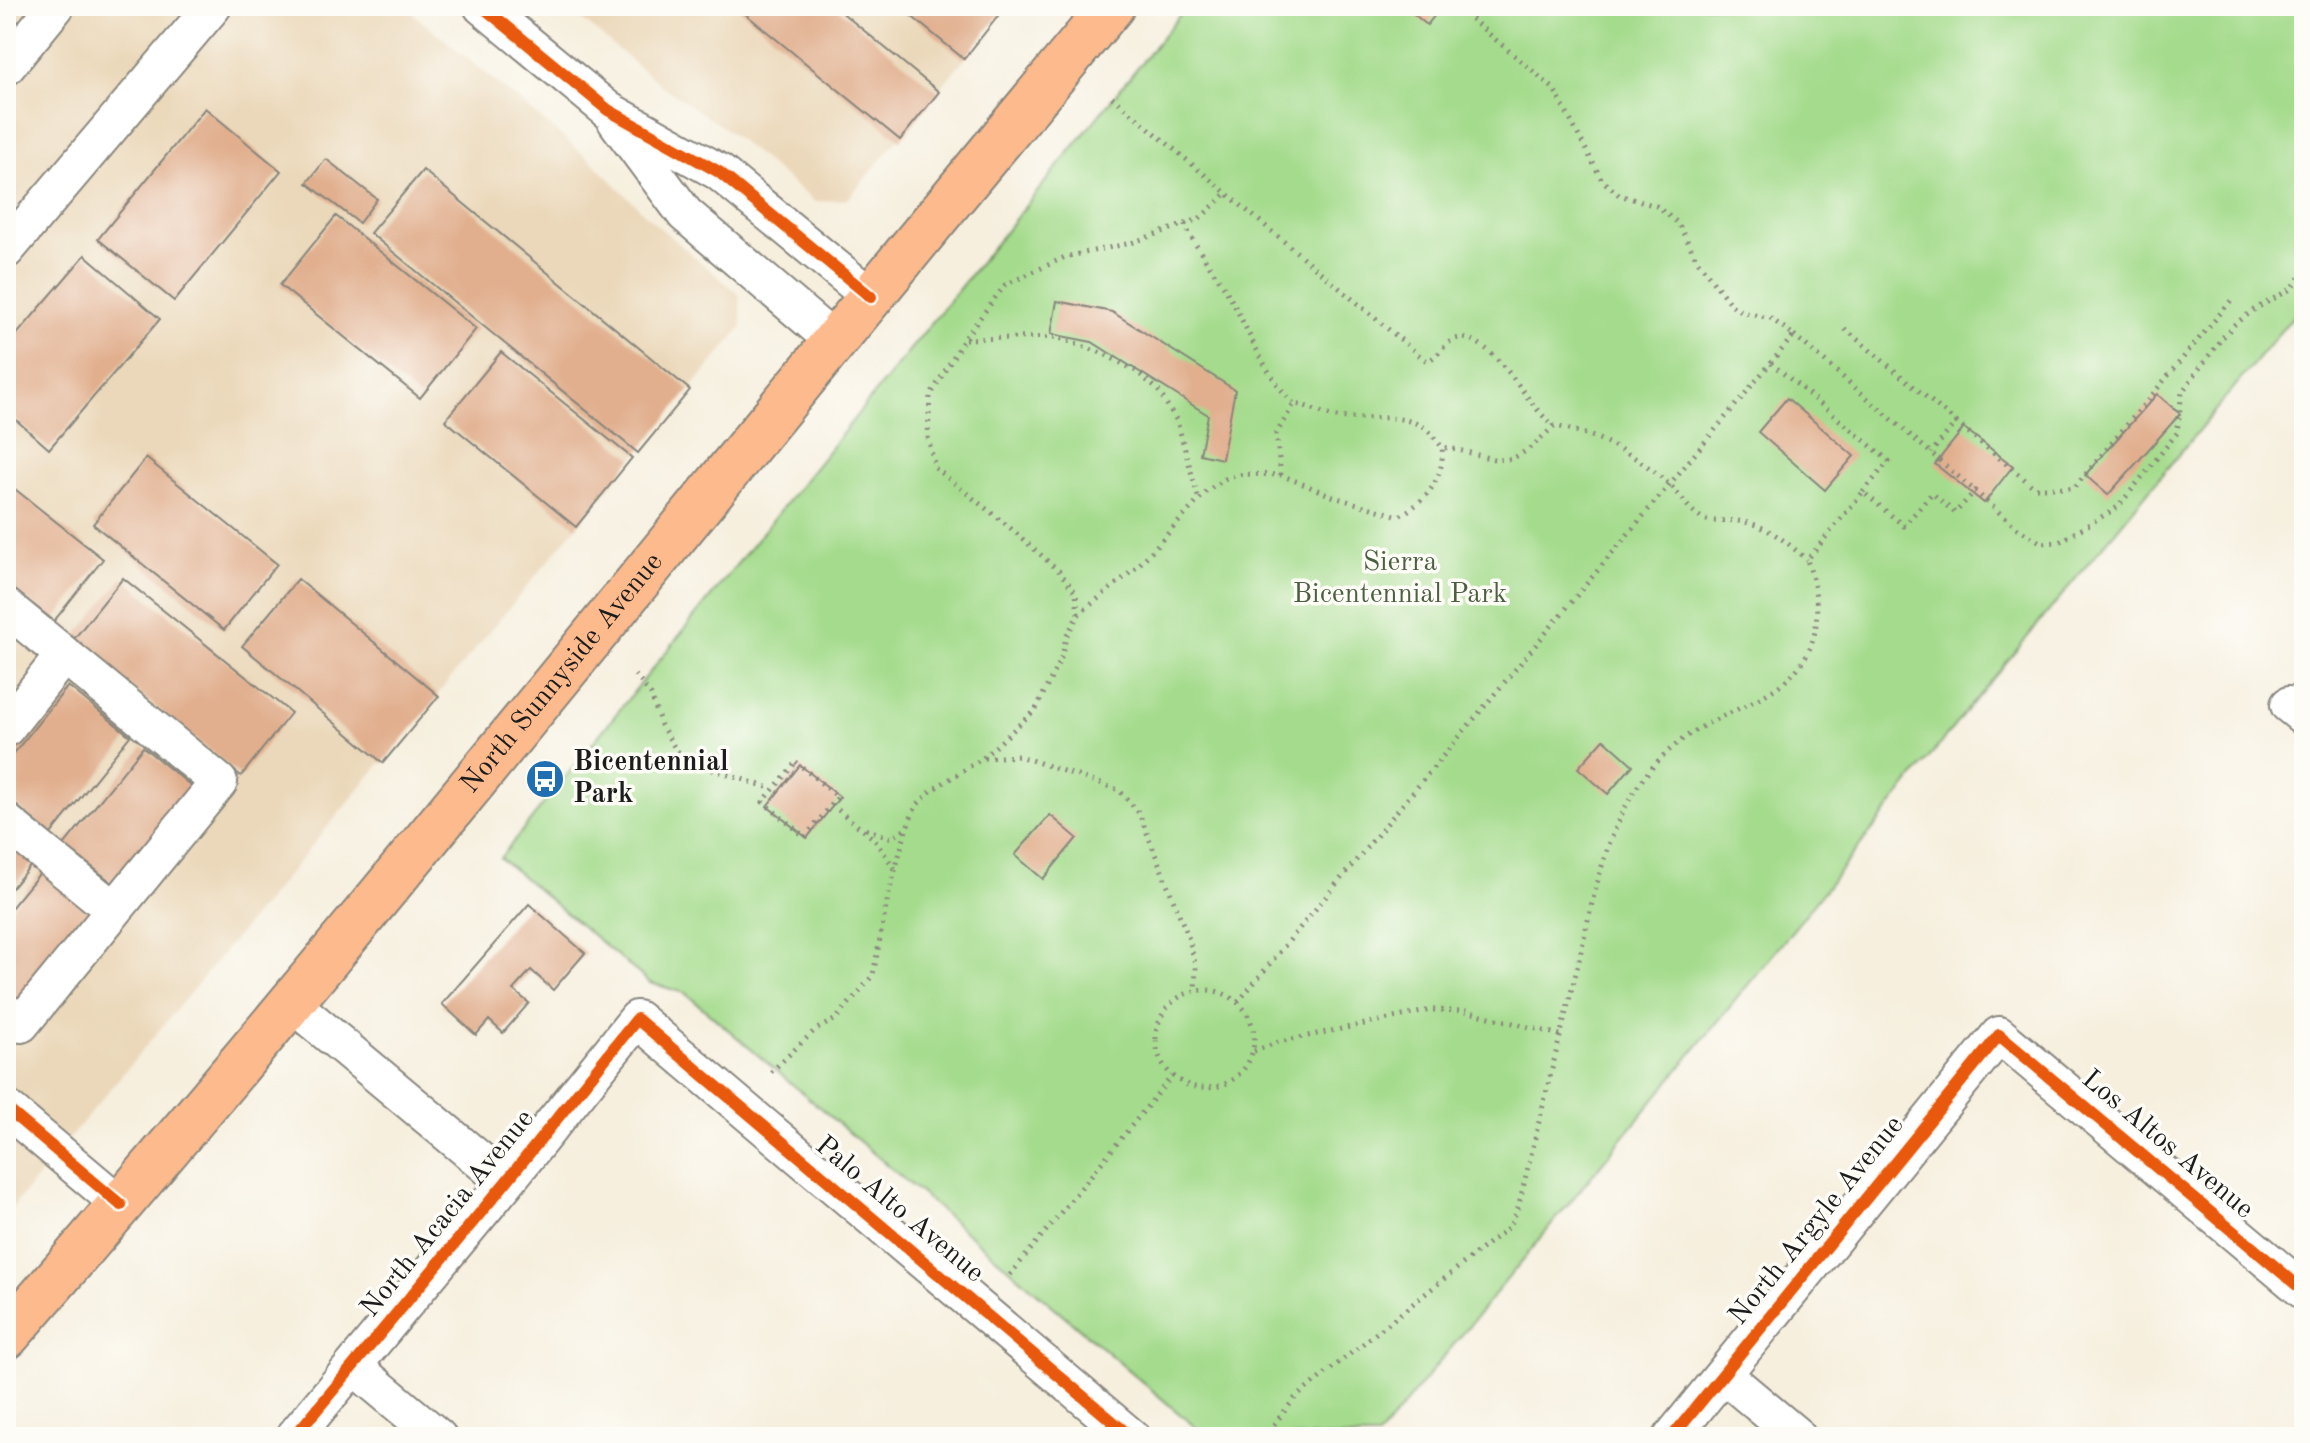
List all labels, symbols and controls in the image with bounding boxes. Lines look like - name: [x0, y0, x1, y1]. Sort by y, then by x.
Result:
- street label: North Sunnyside Avenue: [456, 548, 669, 799]
- park label: Sierra Bicentennial Park: [1293, 549, 1507, 609]
- place label: Bicentennial Park: [573, 749, 729, 809]
- bus stop icon: Bicentennial Park: [524, 758, 566, 800]
- street label: Los Altos Avenue: [2076, 1065, 2258, 1225]
- street label: North Acacia Avenue: [356, 1105, 540, 1323]
- street label: North Argyle Avenue: [1724, 1111, 1910, 1331]
- street label: Palo Alto Avenue: [809, 1132, 989, 1288]

